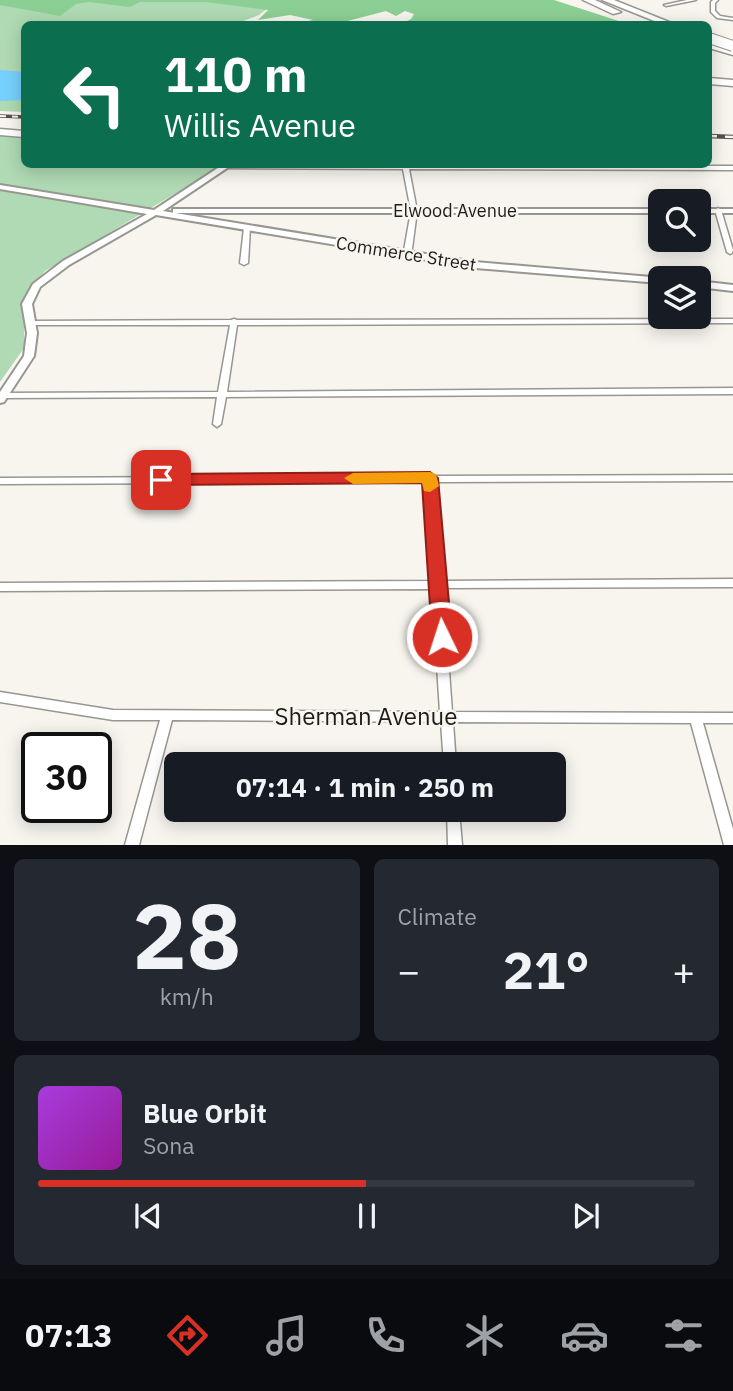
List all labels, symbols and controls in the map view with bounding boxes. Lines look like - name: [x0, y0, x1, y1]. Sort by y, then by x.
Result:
- text: 110 m: [164, 42, 308, 105]
- icon: left: [49, 49, 140, 140]
- text: Willis Avenue: [164, 104, 356, 146]
- map controls: [648, 189, 711, 329]
- button: search: [648, 189, 711, 252]
- street label: Elwood Avenue: [393, 199, 517, 222]
- street label: Commerce Street: [334, 231, 478, 276]
- button: layers: [648, 266, 711, 329]
- pin: [131, 450, 191, 510]
- icon: arrive: [142, 461, 180, 499]
- position arrow: [405, 600, 479, 674]
- street label: Sherman Avenue: [275, 700, 457, 732]
- speed limit sign: 30: [21, 732, 112, 823]
- text: 07:14 · 1 min · 250 m: [236, 770, 494, 804]
- text: 28: [132, 876, 241, 994]
- text: Climate: [398, 901, 477, 931]
- text: 21°: [503, 936, 590, 1003]
- text: −: [398, 946, 420, 995]
- text: +: [672, 946, 695, 995]
- text: km/h: [160, 981, 214, 1011]
- text: Blue Orbit: [143, 1096, 267, 1130]
- text: Sona: [143, 1130, 195, 1160]
- icon: previous: [129, 1197, 167, 1235]
- icon: pause: [348, 1197, 386, 1235]
- icon: next: [567, 1197, 605, 1235]
- icon: directions: [163, 1311, 212, 1360]
- icon: music: [262, 1311, 311, 1360]
- icon: phone: [361, 1311, 410, 1360]
- icon: climate: [460, 1311, 509, 1360]
- icon: car: [560, 1311, 609, 1360]
- icon: filters: [659, 1311, 708, 1360]
- text: 07:13: [25, 1314, 112, 1356]

